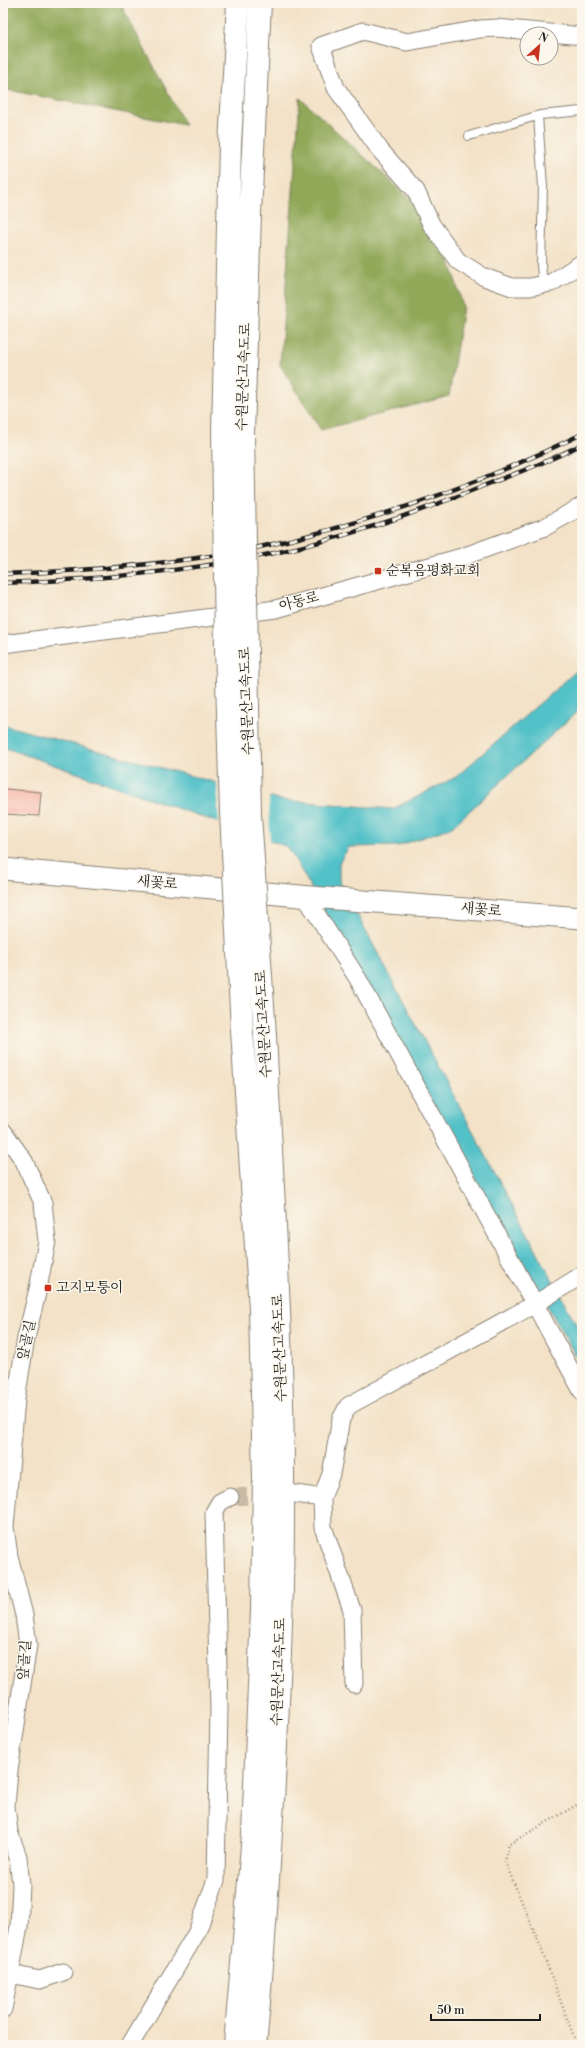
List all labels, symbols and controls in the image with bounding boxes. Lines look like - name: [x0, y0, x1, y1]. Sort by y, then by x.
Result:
- north arrow: [519, 26, 559, 66]
- text: N: [536, 30, 550, 46]
- street label: 수원문산고속도로: [233, 322, 255, 431]
- place label: 순복음평화교회: [386, 562, 481, 580]
- marker: 순복음평화교회: [373, 566, 383, 576]
- street label: 아동로: [277, 588, 321, 616]
- street label: 수원문산고속도로: [236, 646, 258, 755]
- street label: 새꽃로: [136, 872, 178, 894]
- street label: 새꽃로: [460, 899, 502, 921]
- street label: 수원문산고속도로: [252, 969, 276, 1078]
- place label: 고지모퉁이: [56, 1279, 124, 1297]
- marker: 고지모퉁이: [43, 1283, 53, 1293]
- street label: 수원문산고속도로: [269, 1293, 291, 1402]
- street label: 앞골길: [14, 1318, 40, 1362]
- street label: 수원문산고속도로: [268, 1617, 290, 1726]
- street label: 앞골길: [15, 1639, 35, 1681]
- scale bar: [431, 1996, 540, 2022]
- text: 50 m: [437, 2003, 465, 2018]

